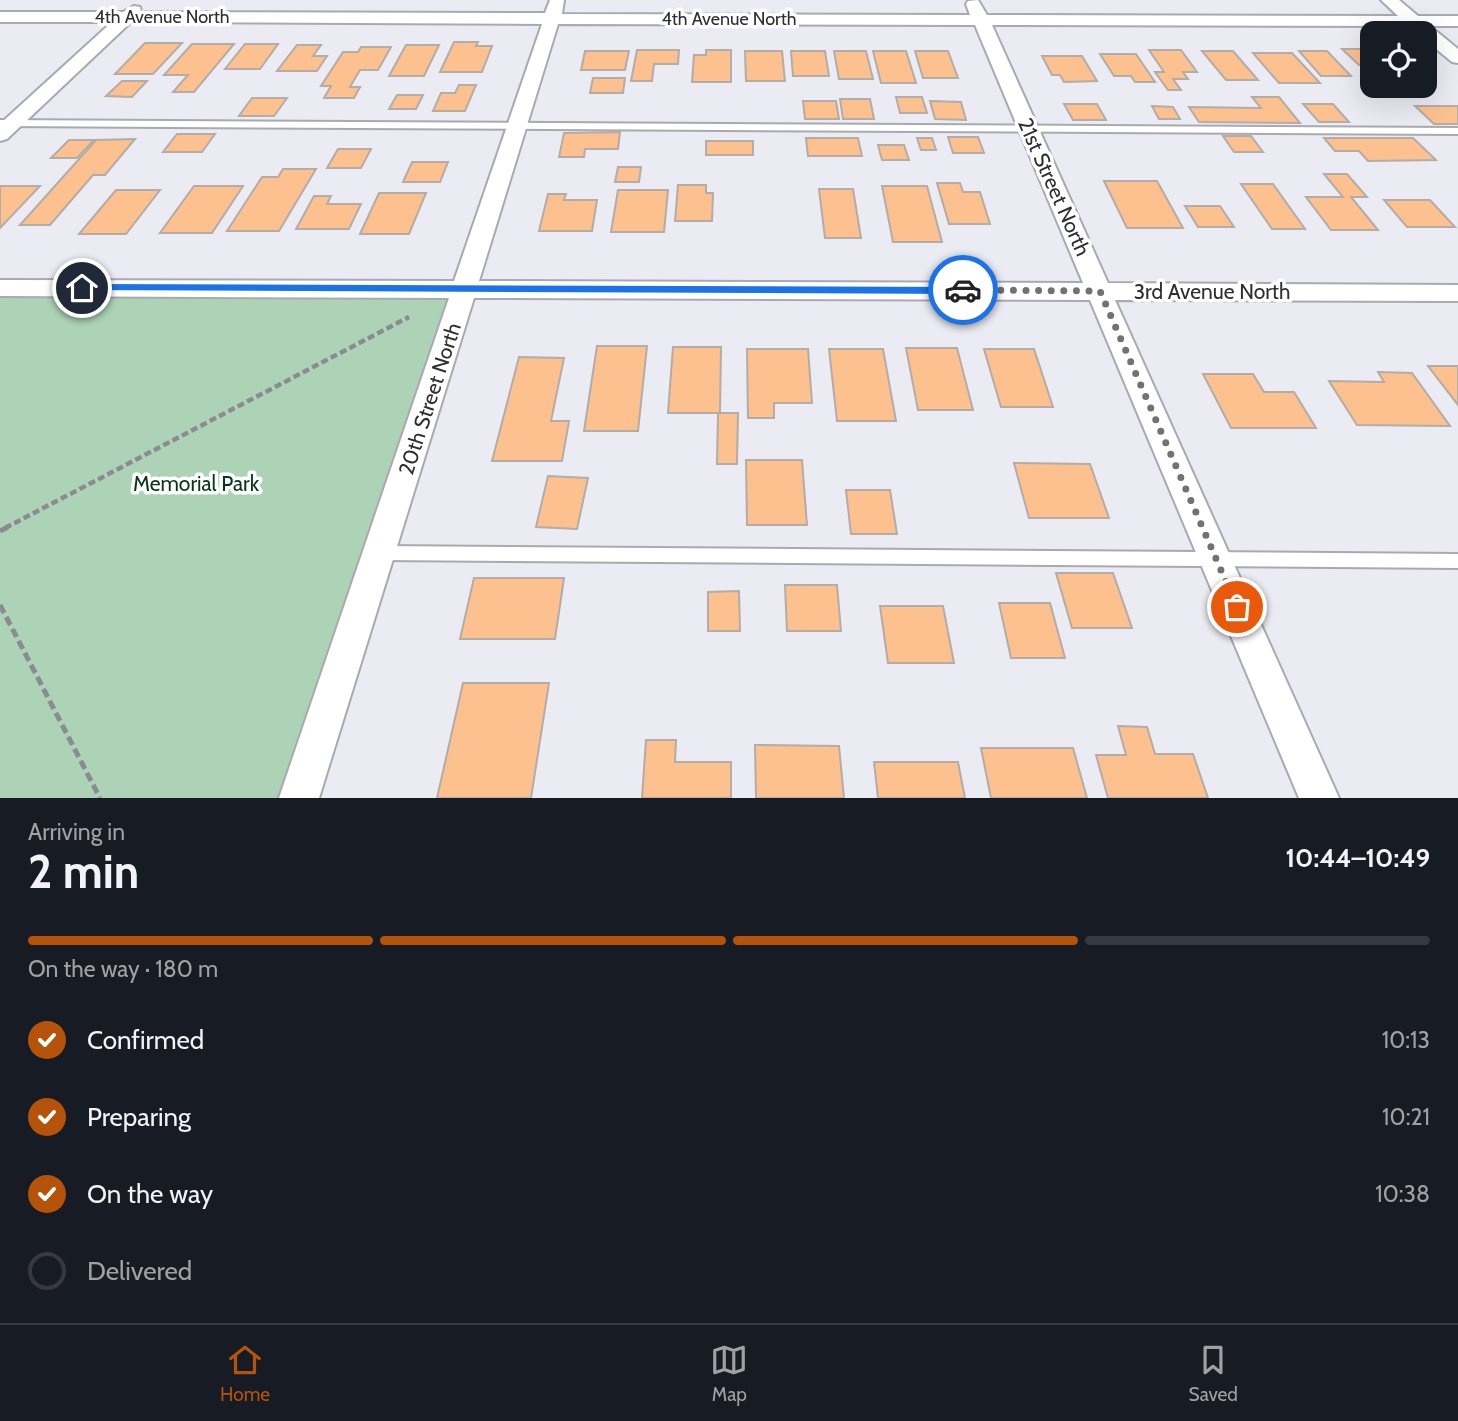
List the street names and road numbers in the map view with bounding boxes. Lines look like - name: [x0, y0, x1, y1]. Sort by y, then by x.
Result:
- street label: 4th Avenue North: [94, 6, 230, 28]
- street label: 4th Avenue North: [661, 8, 797, 30]
- street label: 21st Street North: [1013, 114, 1096, 260]
- street label: 3rd Avenue North: [1134, 279, 1290, 304]
- street label: 20th Street North: [393, 320, 466, 478]

